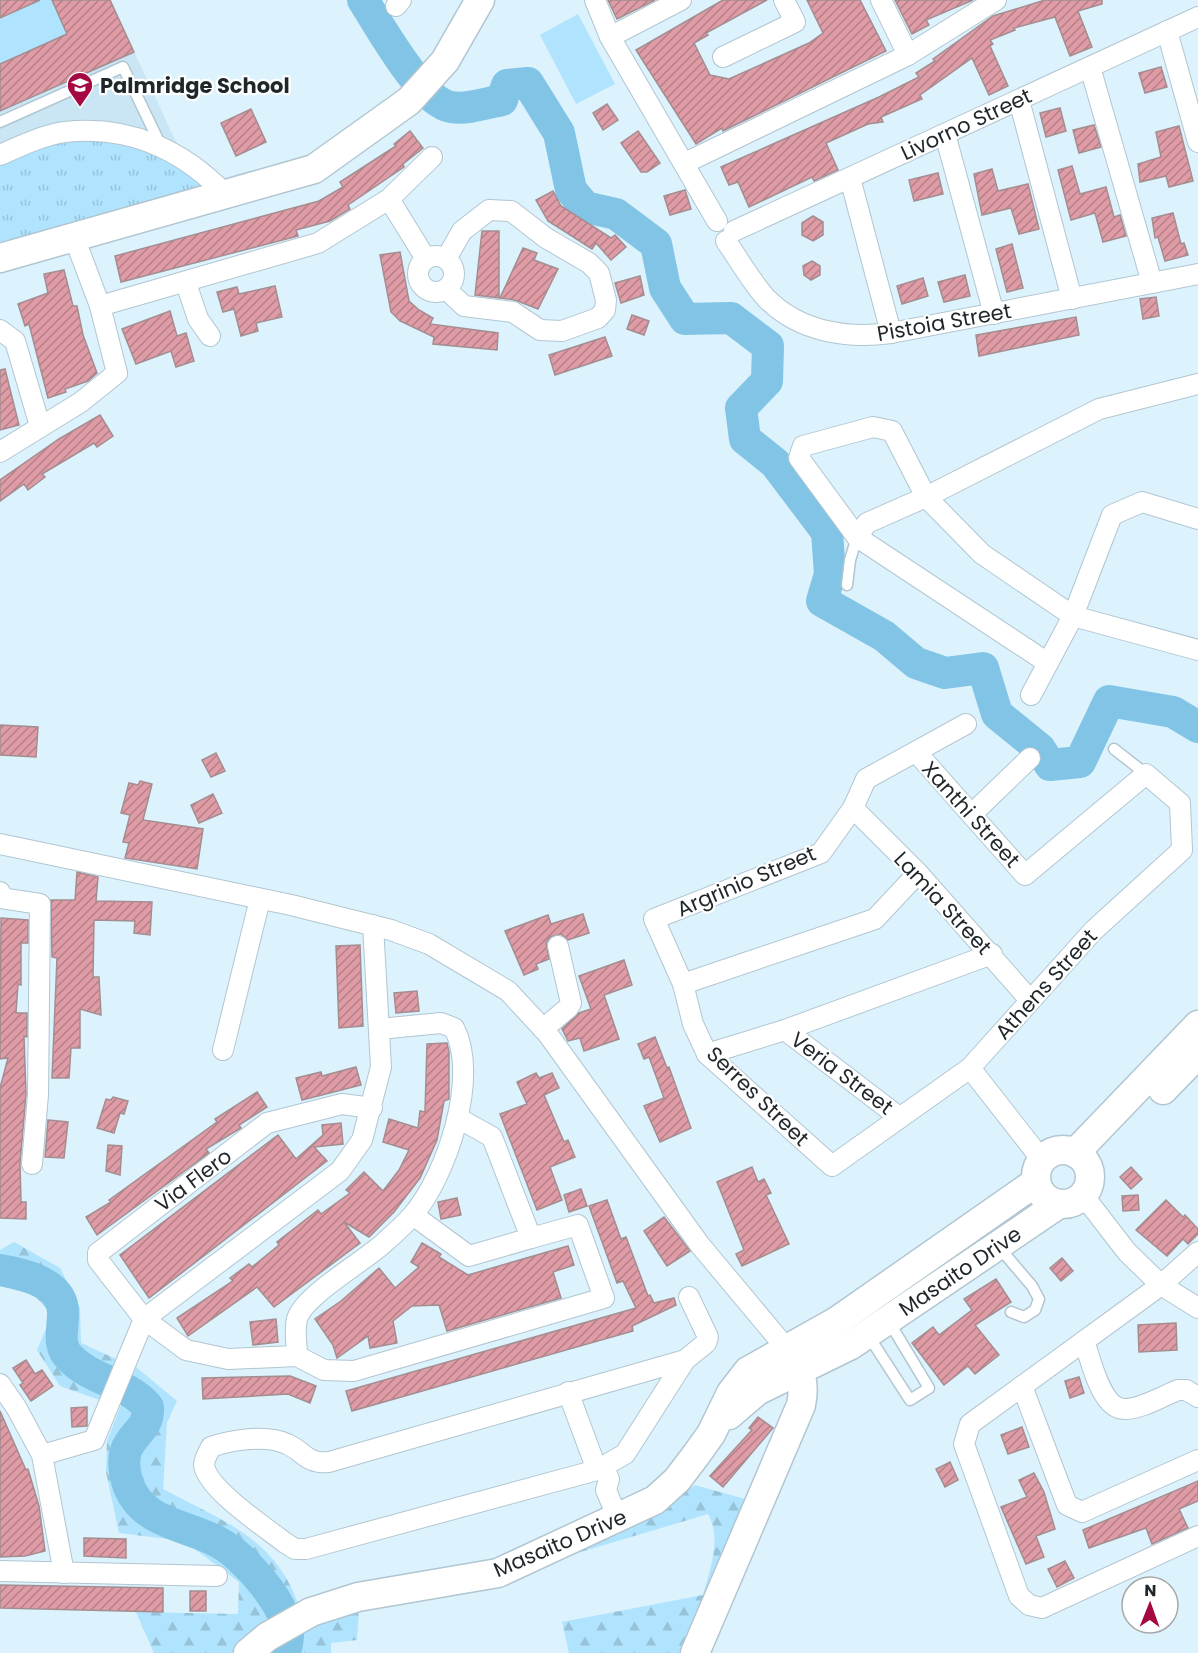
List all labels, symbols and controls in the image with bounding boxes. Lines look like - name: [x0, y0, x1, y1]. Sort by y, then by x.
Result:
- school or university icon: Palmridge School: [65, 70, 95, 108]
- place label: Palmridge School: [100, 71, 290, 100]
- street label: Livorno Street: [896, 81, 1036, 167]
- street label: Pistoia Street: [875, 296, 1013, 348]
- street label: Xanthi Street: [915, 754, 1027, 874]
- street label: Argrinio Street: [672, 839, 820, 923]
- street label: Lamia Street: [888, 845, 998, 961]
- street label: Athens Street: [988, 922, 1104, 1046]
- street label: Veria Street: [785, 1025, 899, 1121]
- street label: Serres Street: [700, 1040, 816, 1152]
- street label: Via Flero: [149, 1142, 237, 1218]
- street label: Masaito Drive: [893, 1219, 1027, 1323]
- street label: Masaito Drive: [489, 1502, 631, 1584]
- north arrow: [1120, 1575, 1180, 1635]
- text: N: [1144, 1579, 1156, 1602]

